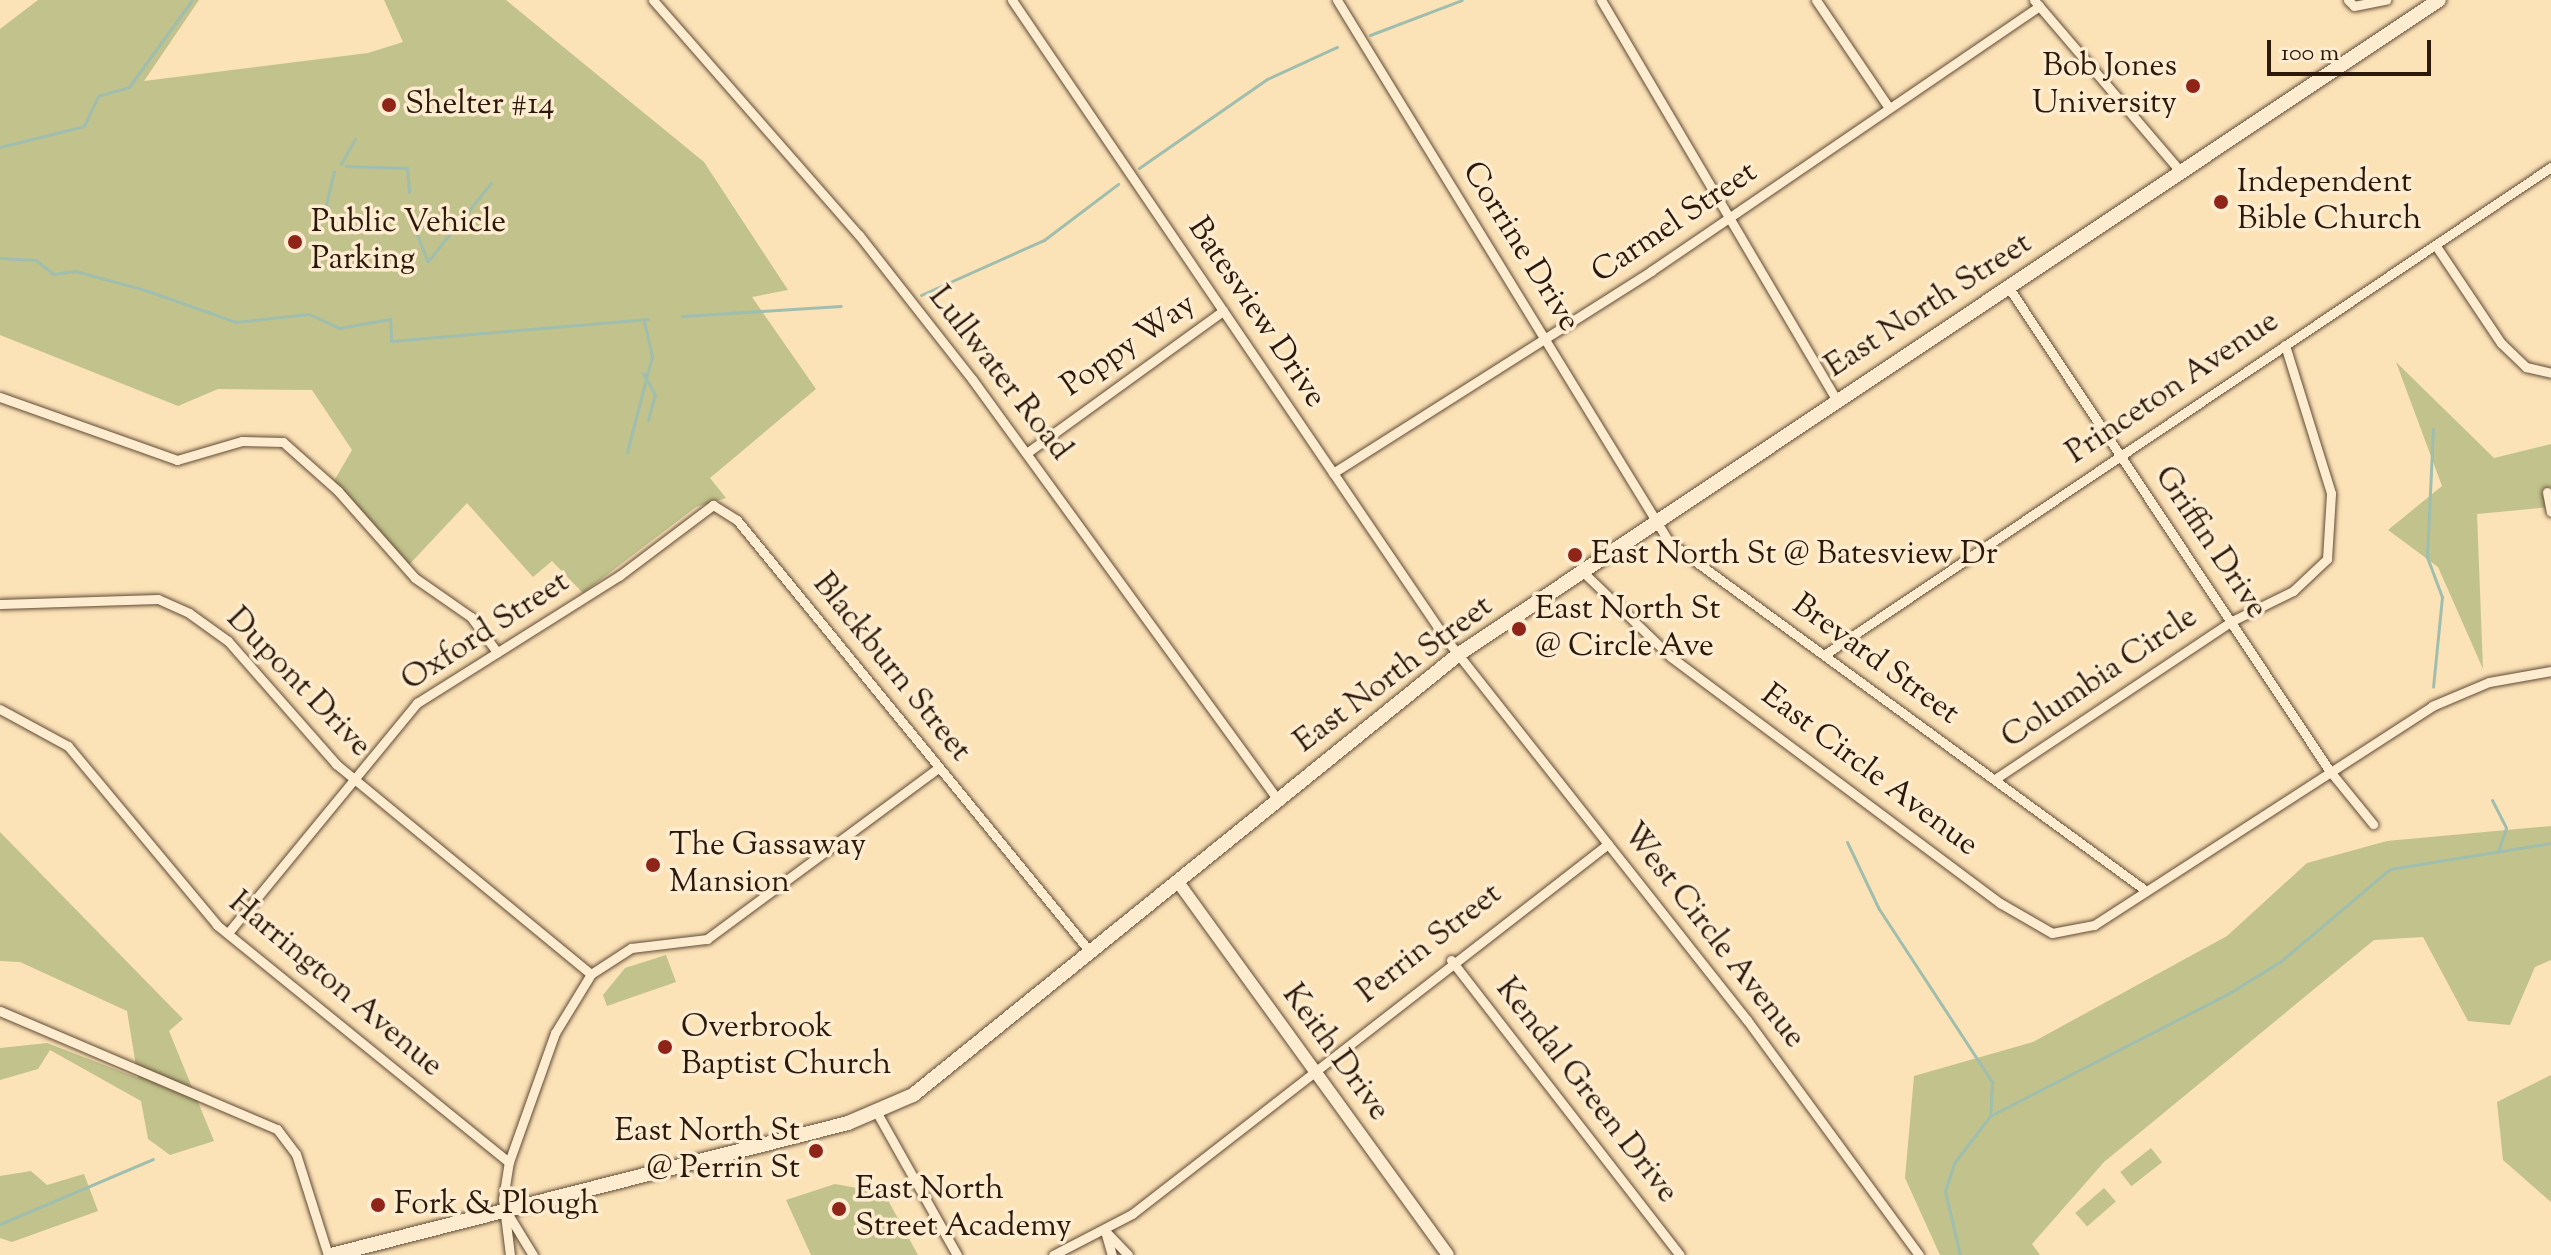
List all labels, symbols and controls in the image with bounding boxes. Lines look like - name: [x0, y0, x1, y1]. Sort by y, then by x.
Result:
- scale bar: [2271, 24, 2435, 74]
- text: 100 m: [2281, 37, 2339, 71]
- place label: Bob Jones University: [2032, 49, 2177, 124]
- marker: Bob Jones University: [2184, 77, 2202, 95]
- place label: Shelter #14: [405, 86, 555, 124]
- marker: Shelter #14: [380, 96, 398, 114]
- street label: Carmel Street: [1585, 154, 1765, 292]
- street label: Corrine Drive: [1453, 155, 1587, 339]
- place label: Independent Bible Church: [2237, 165, 2421, 240]
- marker: Independent Bible Church: [2212, 193, 2230, 211]
- place label: Public Vehicle Parking: [311, 205, 506, 280]
- street label: Batesview Drive: [1178, 211, 1334, 415]
- street label: East North Street: [1819, 225, 2039, 387]
- marker: Public Vehicle Parking: [286, 233, 304, 251]
- street label: Lullwater Road: [919, 279, 1079, 469]
- street label: Poppy Way: [1055, 286, 1203, 406]
- street label: Princeton Avenue: [2060, 303, 2286, 473]
- street label: Griffin Drive: [2145, 459, 2275, 627]
- place label: East North St @ Batesview Dr: [1591, 536, 1998, 574]
- marker: East North St @ Batesview Dr: [1566, 546, 1584, 564]
- street label: Oxford Street: [395, 564, 577, 700]
- street label: Blackburn Street: [803, 566, 979, 770]
- street label: Brevard Street: [1784, 587, 1966, 733]
- street label: East North Street: [1287, 588, 1501, 762]
- place label: East North St @ Circle Ave: [1535, 592, 1721, 667]
- street label: Columbia Circle: [1995, 598, 2205, 758]
- street label: Dupont Drive: [217, 600, 379, 766]
- marker: East North St @ Circle Ave: [1510, 620, 1528, 638]
- street label: East Circle Avenue: [1753, 677, 1985, 865]
- street label: West Circle Avenue: [1613, 816, 1813, 1056]
- place label: The Gassaway Mansion: [669, 828, 866, 903]
- marker: The Gassaway Mansion: [644, 856, 662, 874]
- street label: Perrin Street: [1350, 876, 1510, 1012]
- street label: Harrington Avenue: [220, 884, 450, 1086]
- street label: Kendal Green Drive: [1486, 971, 1686, 1211]
- street label: Keith Drive: [1273, 977, 1397, 1129]
- place label: Overbrook Baptist Church: [681, 1010, 891, 1085]
- marker: Overbrook Baptist Church: [656, 1038, 674, 1056]
- place label: East North St @ Perrin St: [614, 1114, 800, 1189]
- marker: East North St @ Perrin St: [807, 1142, 825, 1160]
- place label: East North Street Academy: [855, 1172, 1072, 1247]
- place label: Fork & Plough: [394, 1186, 599, 1224]
- marker: Fork & Plough: [369, 1196, 387, 1214]
- marker: East North Street Academy: [830, 1200, 848, 1218]

